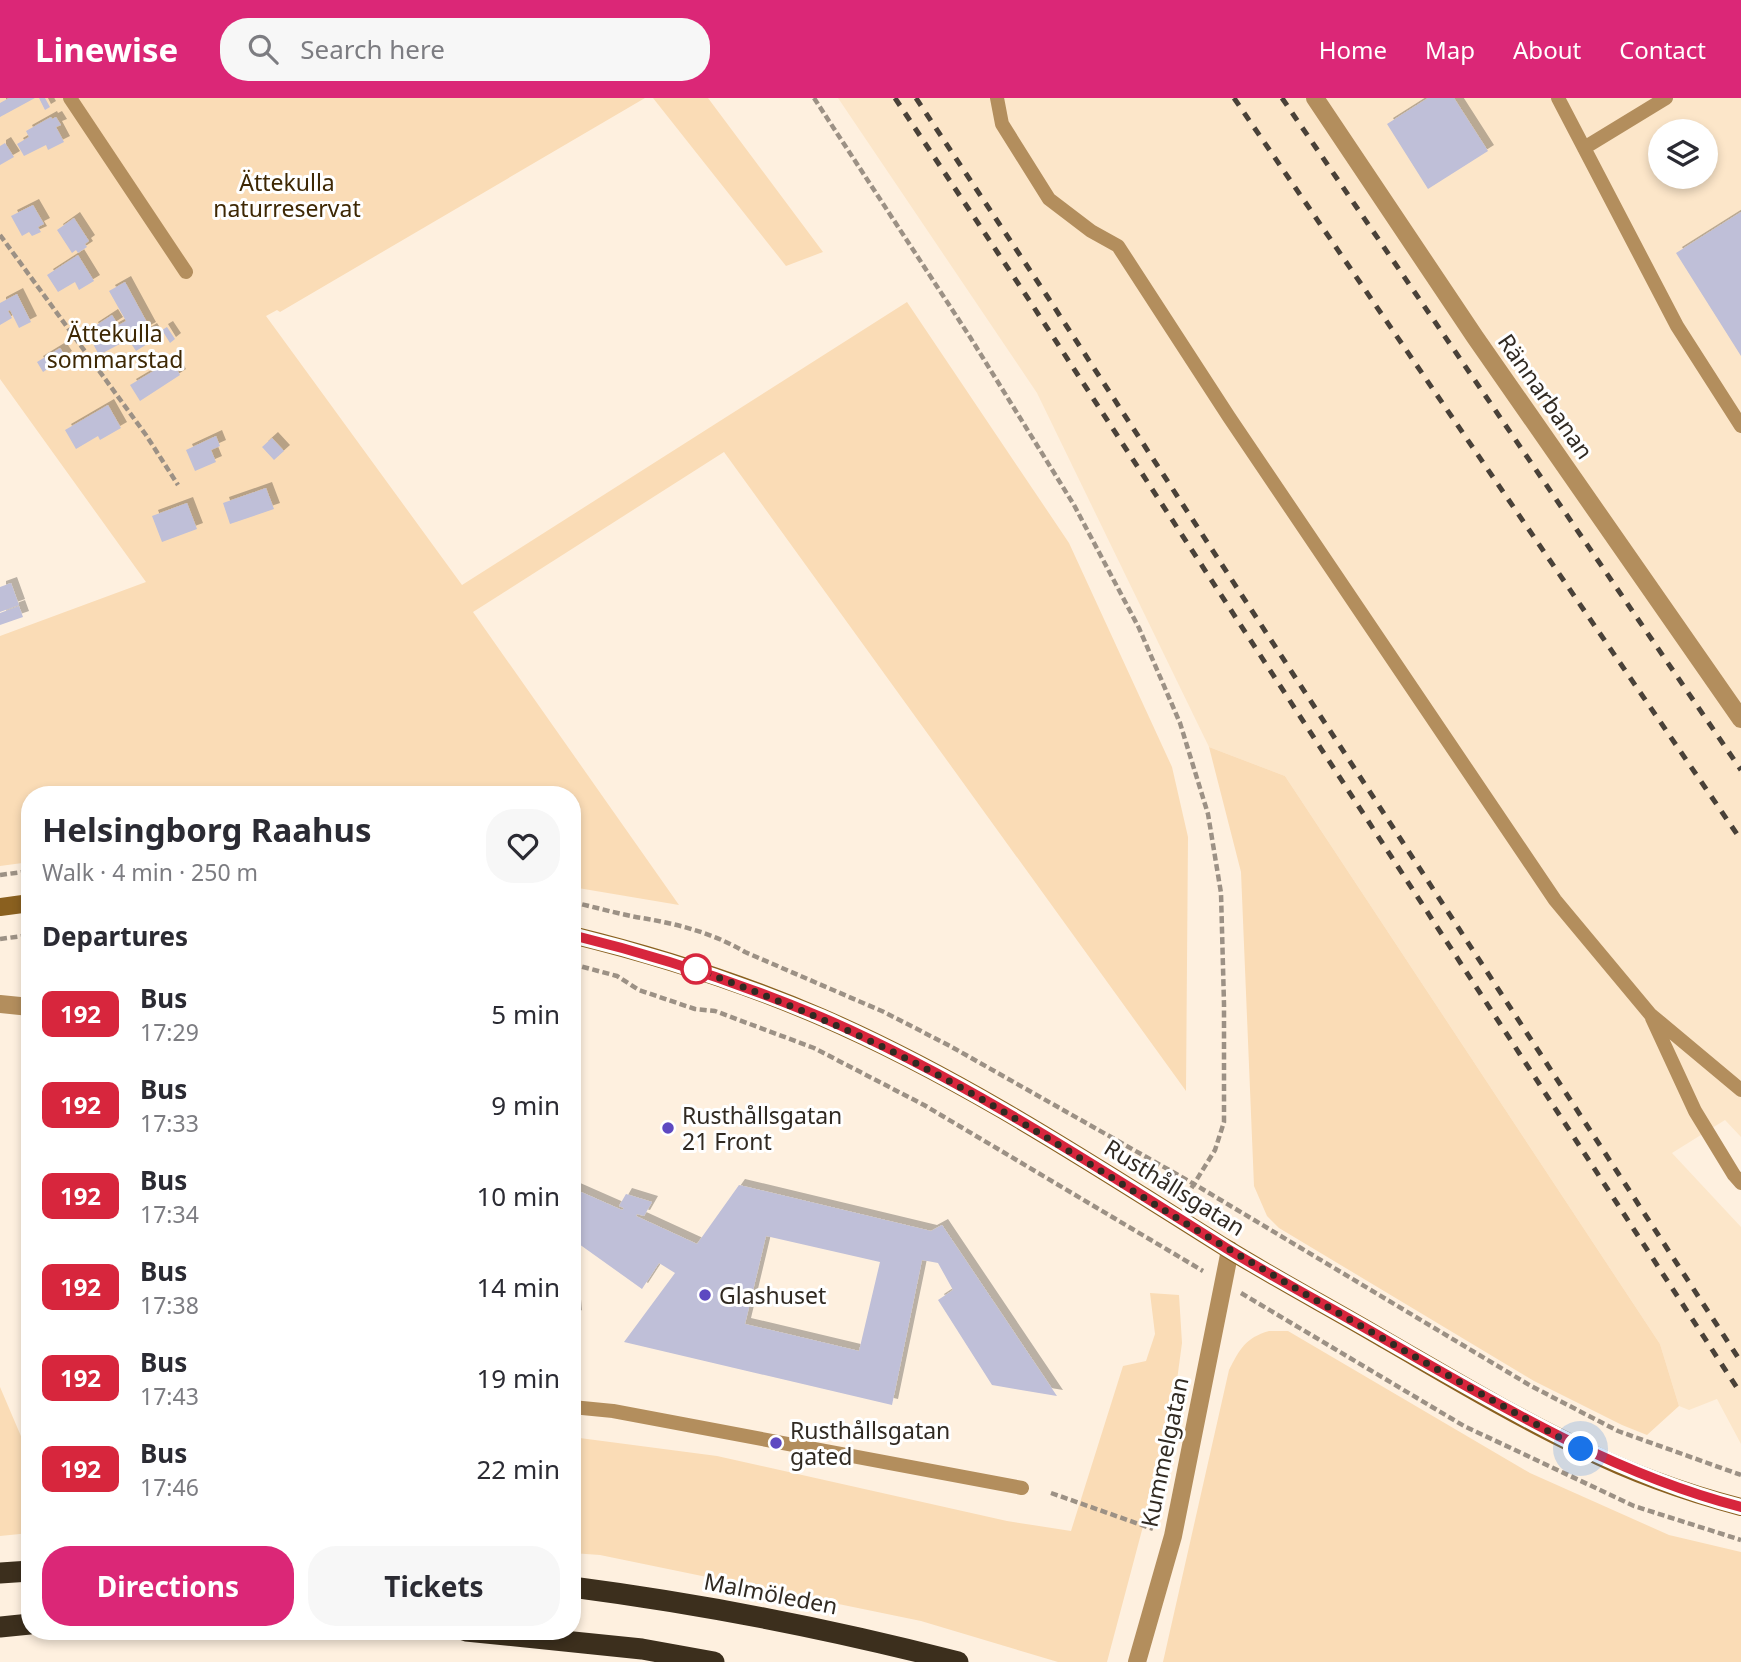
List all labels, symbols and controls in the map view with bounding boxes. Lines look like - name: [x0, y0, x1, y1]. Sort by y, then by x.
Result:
- search box: [220, 18, 710, 81]
- text: Linewise: [35, 27, 178, 72]
- icon: search: [244, 30, 282, 68]
- text: Search here: [300, 31, 445, 67]
- text: Home: [1319, 33, 1387, 66]
- text: Map: [1425, 33, 1475, 66]
- text: About: [1513, 33, 1581, 66]
- text: Contact: [1619, 33, 1706, 66]
- map controls: [1648, 119, 1718, 189]
- button: layers: [1648, 119, 1718, 189]
- park label: Ättekulla naturreservat: [213, 166, 361, 224]
- park label: Ättekulla sommarstad: [47, 317, 183, 375]
- street label: Rännarbanan: [1491, 327, 1601, 465]
- text: Helsingborg Raahus: [42, 807, 372, 852]
- button: heart: [486, 809, 560, 883]
- text: Walk · 4 min · 250 m: [42, 856, 258, 888]
- text: Departures: [42, 918, 188, 954]
- unlabelled marker: [681, 954, 711, 984]
- text: Bus: [140, 980, 187, 1016]
- text: 5 min: [491, 996, 560, 1032]
- text: 192: [60, 997, 101, 1030]
- text: 17:29: [140, 1016, 199, 1048]
- text: Bus: [140, 1071, 187, 1107]
- text: 9 min: [491, 1087, 560, 1123]
- text: 192: [60, 1088, 101, 1121]
- place label: Rusthållsgatan 21 Front: [682, 1099, 842, 1157]
- text: 17:33: [140, 1107, 199, 1139]
- marker: Rusthållsgatan 21 Front: [660, 1120, 676, 1136]
- street label: Rusthållsgatan: [1099, 1131, 1251, 1243]
- text: Bus: [140, 1162, 187, 1198]
- text: 10 min: [476, 1178, 560, 1214]
- text: 192: [60, 1179, 101, 1212]
- text: 17:34: [140, 1198, 199, 1230]
- text: Bus: [140, 1253, 187, 1289]
- text: 14 min: [476, 1269, 560, 1305]
- text: 192: [60, 1270, 101, 1303]
- place label: Glashuset: [719, 1279, 826, 1311]
- marker: Glashuset: [697, 1287, 713, 1303]
- text: 17:38: [140, 1289, 199, 1321]
- text: Bus: [140, 1344, 187, 1380]
- text: 19 min: [476, 1360, 560, 1396]
- text: 192: [60, 1361, 101, 1394]
- street label: Kummelgatan: [1132, 1374, 1196, 1530]
- text: 17:43: [140, 1380, 199, 1412]
- place label: Rusthållsgatan gated: [790, 1414, 950, 1472]
- your location: [1563, 1431, 1598, 1466]
- text: Bus: [140, 1435, 187, 1471]
- marker: Rusthållsgatan gated: [768, 1435, 784, 1451]
- text: 22 min: [476, 1451, 560, 1487]
- text: 192: [60, 1452, 101, 1485]
- text: 17:46: [140, 1471, 199, 1503]
- button: Directions: [42, 1546, 294, 1626]
- button: Tickets: [308, 1546, 560, 1626]
- street label: Malmöleden: [702, 1564, 840, 1622]

